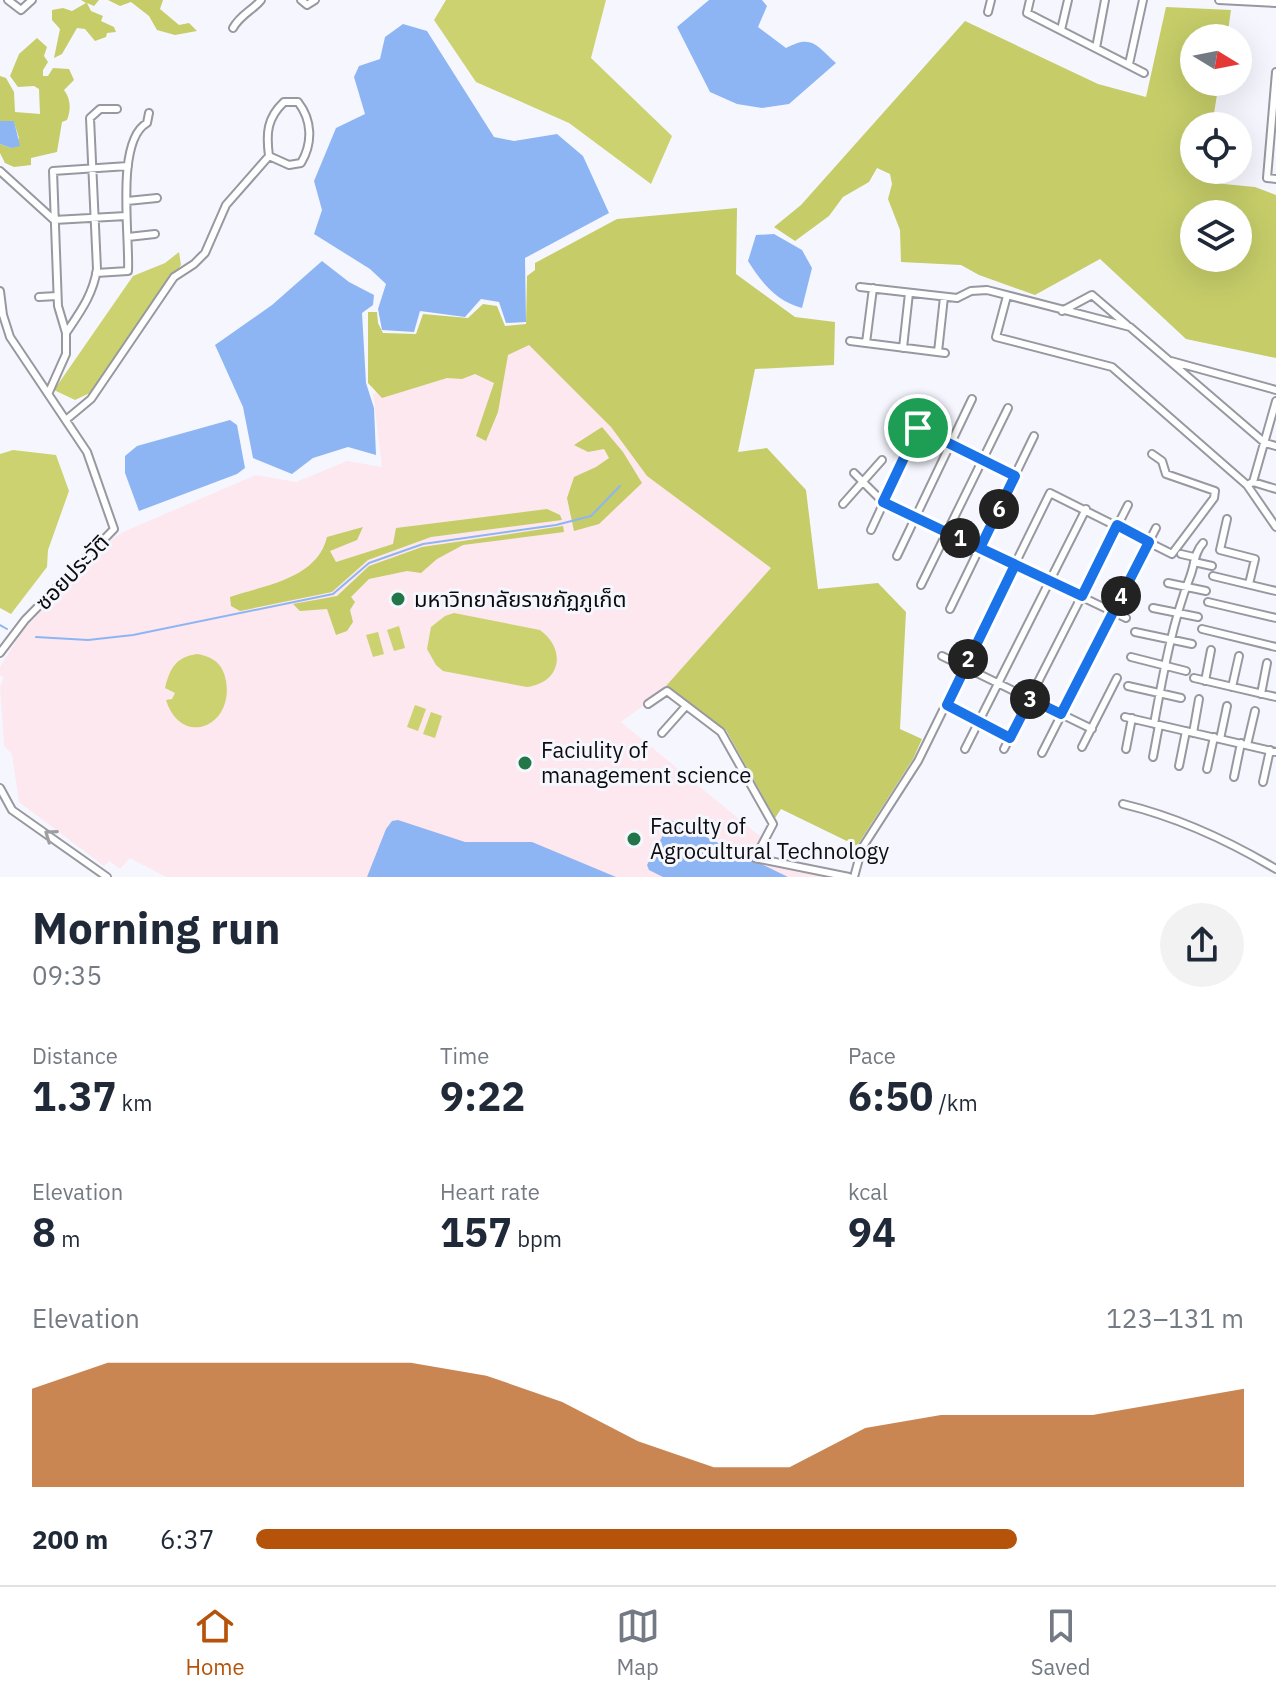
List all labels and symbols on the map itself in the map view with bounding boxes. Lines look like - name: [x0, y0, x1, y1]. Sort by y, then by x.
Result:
- north arrow: [1180, 24, 1252, 96]
- pin: [884, 394, 952, 462]
- pin: 6: [979, 489, 1019, 529]
- pin: 1: [940, 518, 980, 558]
- street label: ซอยประวัติ: [28, 528, 115, 616]
- pin: 4: [1101, 576, 1141, 616]
- place label: มหาวิทยาลัยราชภัฏภูเก็ต: [414, 584, 626, 613]
- marker: มหาวิทยาลัยราชภัฏภูเก็ต: [389, 590, 407, 608]
- pin: 2: [948, 639, 988, 679]
- pin: 3: [1010, 679, 1050, 719]
- place label: Faciulity of management science: [541, 735, 751, 789]
- marker: Faciulity of management science: [516, 754, 534, 772]
- place label: Faculty of Agrocultural Technology: [650, 811, 889, 865]
- one-way arrow: [44, 830, 58, 845]
- marker: Faculty of Agrocultural Technology: [625, 830, 643, 848]

